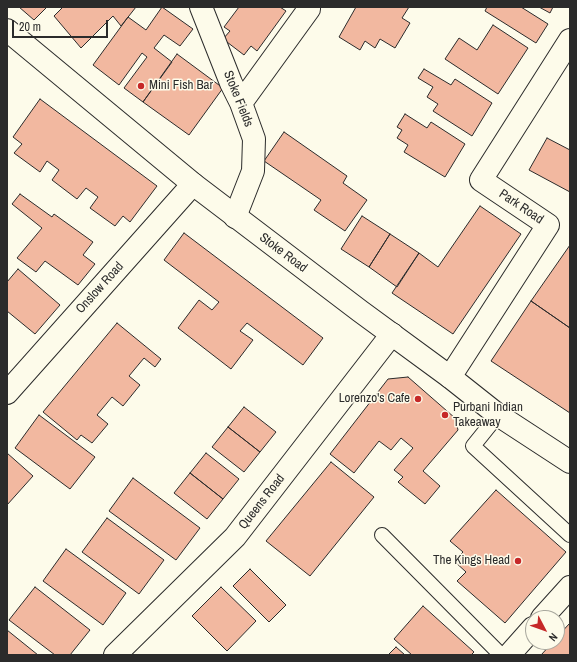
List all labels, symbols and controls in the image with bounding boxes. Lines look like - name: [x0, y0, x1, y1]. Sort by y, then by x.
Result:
- scale bar: [14, 12, 110, 38]
- text: 20 m: [19, 19, 41, 35]
- street label: Stoke Fields: [220, 69, 256, 129]
- place label: Mini Fish Bar: [149, 78, 213, 94]
- marker: Mini Fish Bar: [136, 81, 146, 91]
- street label: Park Road: [496, 186, 546, 228]
- street label: Stoke Road: [256, 230, 310, 276]
- street label: Onslow Road: [73, 259, 127, 317]
- place label: Lorenzo's Cafe: [339, 391, 410, 407]
- marker: Lorenzo's Cafe: [413, 394, 423, 404]
- place label: Purbani Indian Takeaway: [453, 400, 523, 431]
- marker: Purbani Indian Takeaway: [440, 410, 450, 420]
- street label: Queens Road: [236, 471, 288, 533]
- place label: The Kings Head: [433, 553, 510, 569]
- marker: The Kings Head: [513, 556, 523, 566]
- north arrow: [525, 610, 565, 650]
- text: N: [546, 630, 561, 644]

